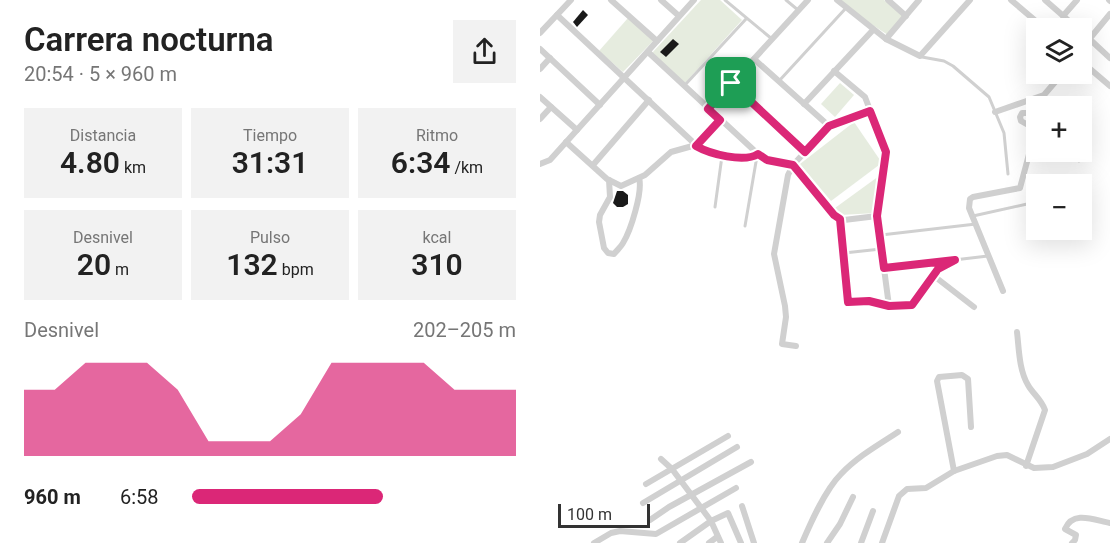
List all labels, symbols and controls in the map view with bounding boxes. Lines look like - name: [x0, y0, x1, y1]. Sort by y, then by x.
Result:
- map controls: [1026, 18, 1092, 240]
- button: layers: [1026, 18, 1092, 84]
- text: Carrera nocturna: [24, 20, 274, 59]
- button: share: [453, 20, 516, 83]
- pin: [705, 57, 756, 108]
- text: 20:54 · 5 × 960 m: [24, 62, 177, 86]
- icon: arrive: [714, 66, 747, 99]
- button: +: [1026, 96, 1092, 162]
- text: Distancia: [70, 126, 136, 145]
- text: Tiempo: [243, 126, 297, 145]
- text: Ritmo: [416, 126, 458, 145]
- text: 4.80: [60, 145, 120, 180]
- text: 31:31: [232, 145, 308, 180]
- text: 6:34: [391, 145, 450, 180]
- text: km: [120, 158, 146, 177]
- text: /km: [450, 158, 483, 177]
- button: −: [1026, 174, 1092, 240]
- text: Desnivel: [73, 228, 133, 247]
- text: Pulso: [250, 228, 290, 247]
- text: kcal: [423, 228, 451, 247]
- text: 20: [77, 247, 111, 282]
- text: 132: [226, 247, 278, 282]
- text: 310: [411, 247, 463, 282]
- text: m: [111, 260, 129, 279]
- text: bpm: [278, 260, 314, 279]
- text: Desnivel: [24, 318, 99, 342]
- text: 202–205 m: [413, 318, 516, 342]
- text: 960 m: [24, 485, 81, 509]
- text: 6:58: [120, 485, 159, 509]
- scale bar: [558, 501, 650, 528]
- text: 100 m: [567, 505, 612, 524]

